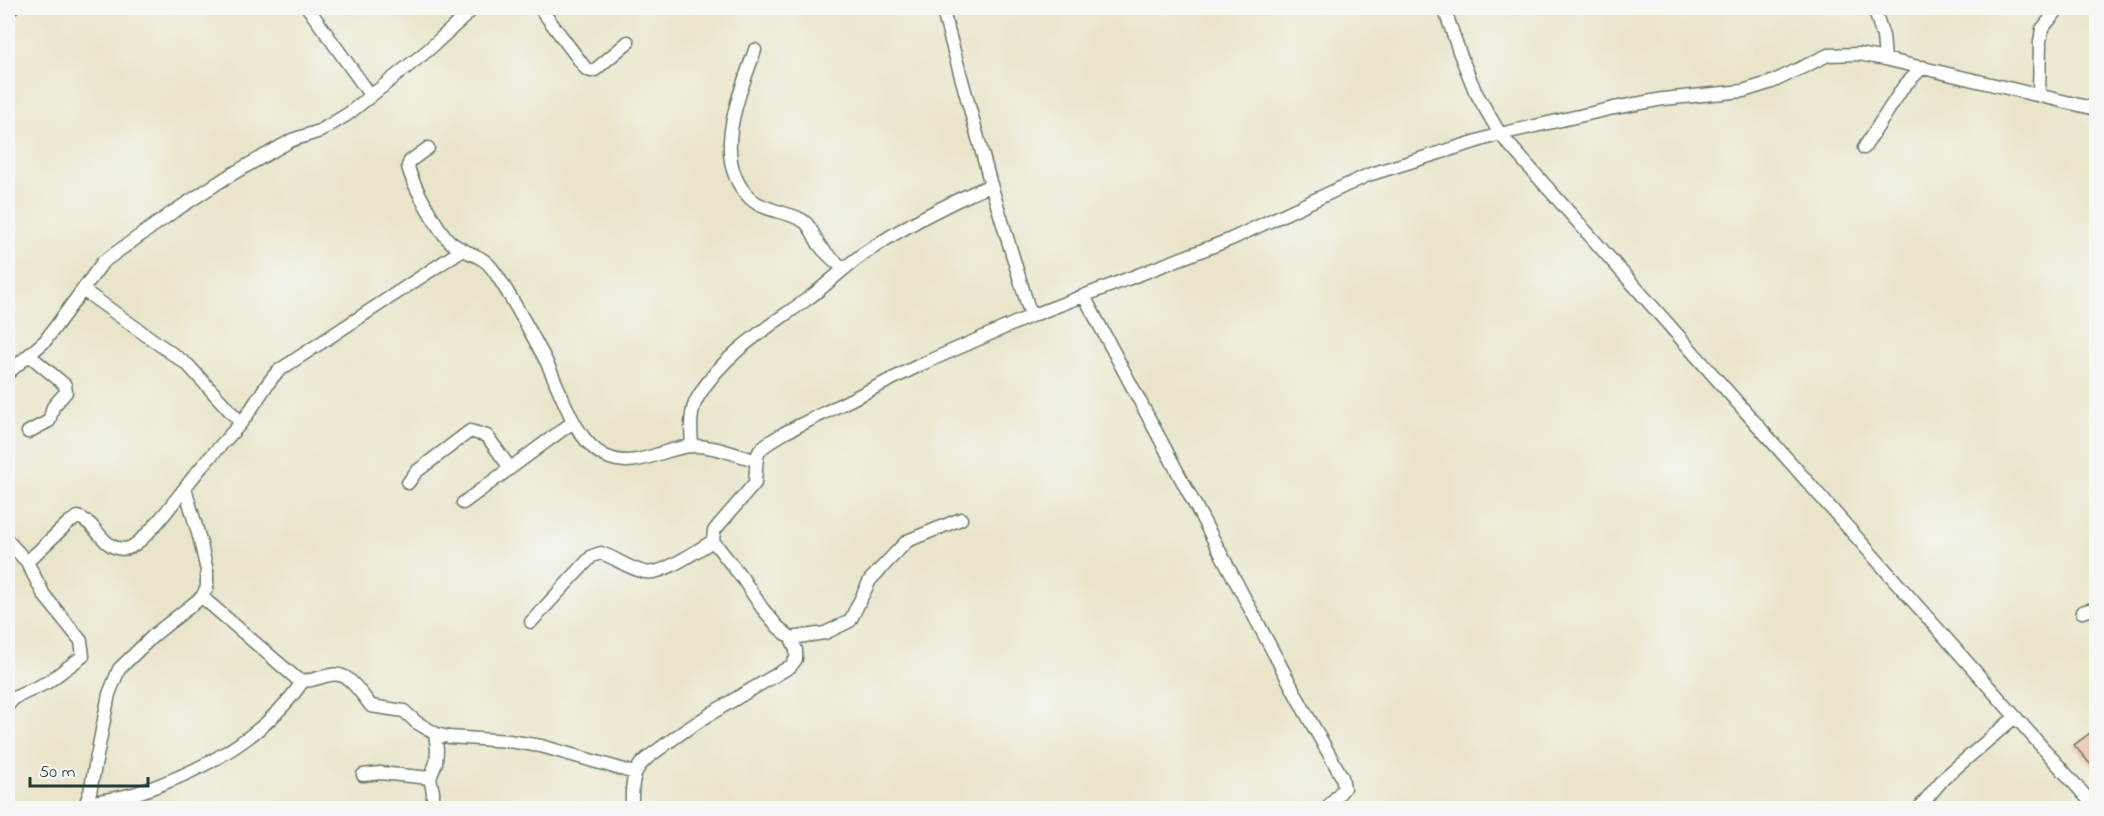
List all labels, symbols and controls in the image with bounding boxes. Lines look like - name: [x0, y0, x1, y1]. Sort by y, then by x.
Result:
- scale bar: [30, 750, 148, 788]
- text: 50 m: [39, 760, 76, 786]

